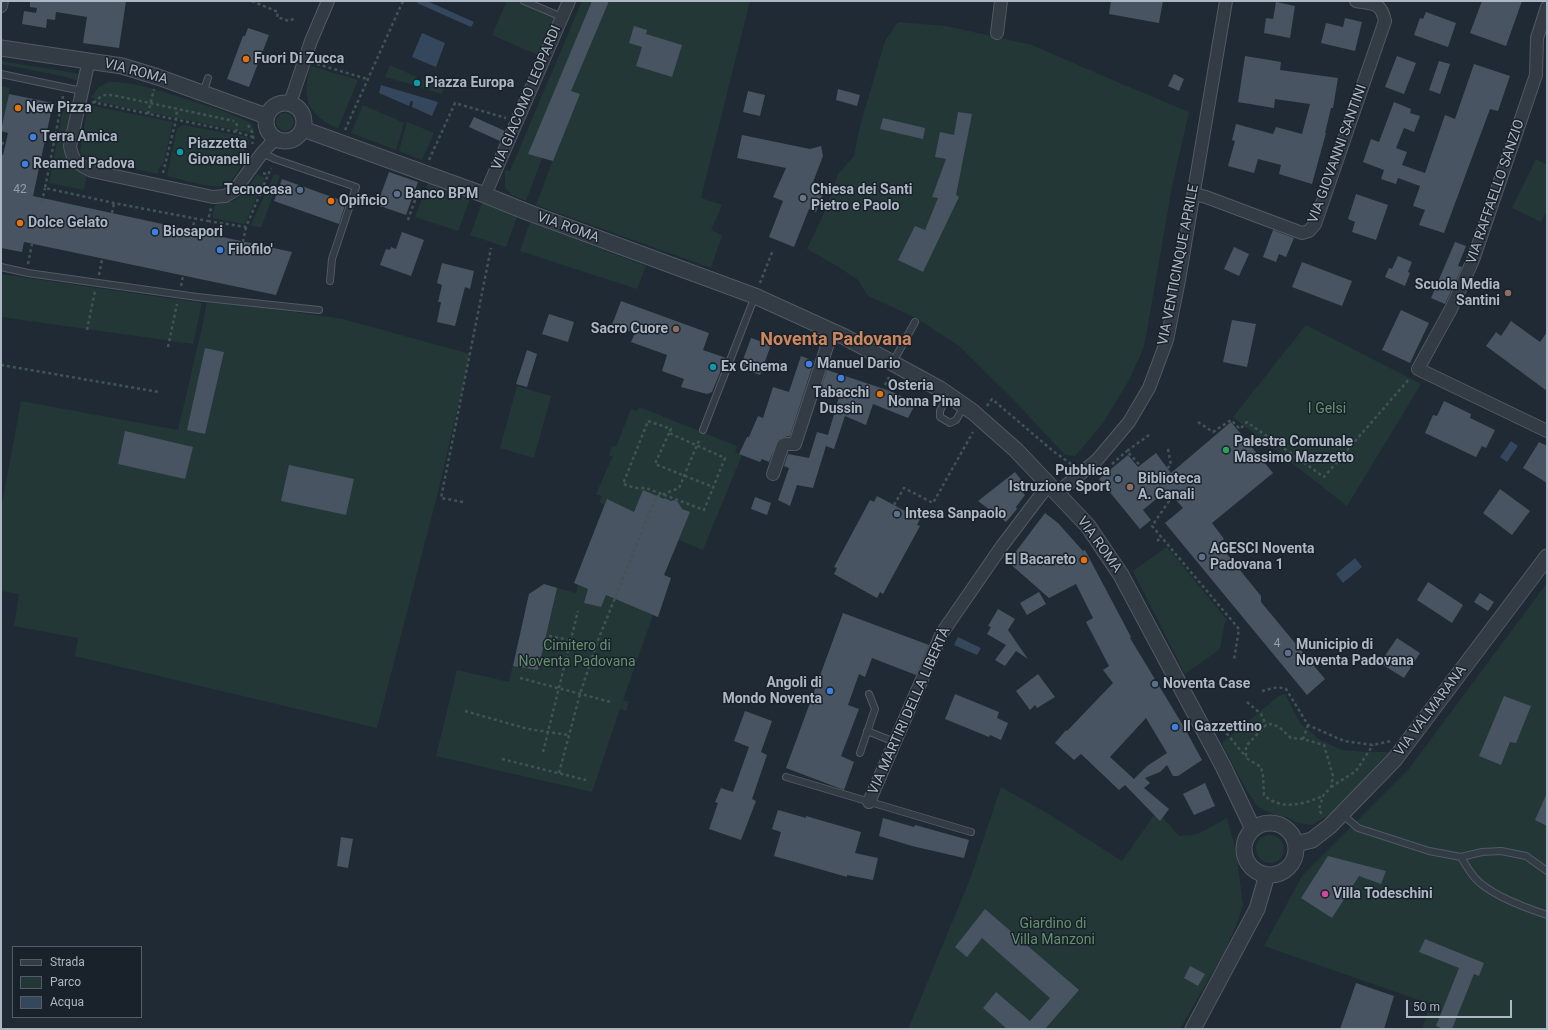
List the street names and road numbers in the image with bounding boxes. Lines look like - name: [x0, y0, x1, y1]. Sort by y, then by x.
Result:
- street label: VIA GIACOMO LEOPARDI: [489, 23, 565, 173]
- street label: VIA ROMA: [102, 55, 170, 89]
- street label: VIA GIOVANNI SANTINI: [1305, 82, 1371, 226]
- street label: VIA RAFFAELLO SANZIO: [1463, 118, 1529, 266]
- street label: VIA VENTICINQUE APRILE: [1155, 183, 1203, 347]
- street label: VIA ROMA: [534, 209, 602, 247]
- street label: VIA ROMA: [1073, 514, 1125, 576]
- street label: VIA MARTIRI DELLA LIBERTÀ: [865, 625, 955, 797]
- street label: VIA VALMARANA: [1391, 662, 1471, 760]

